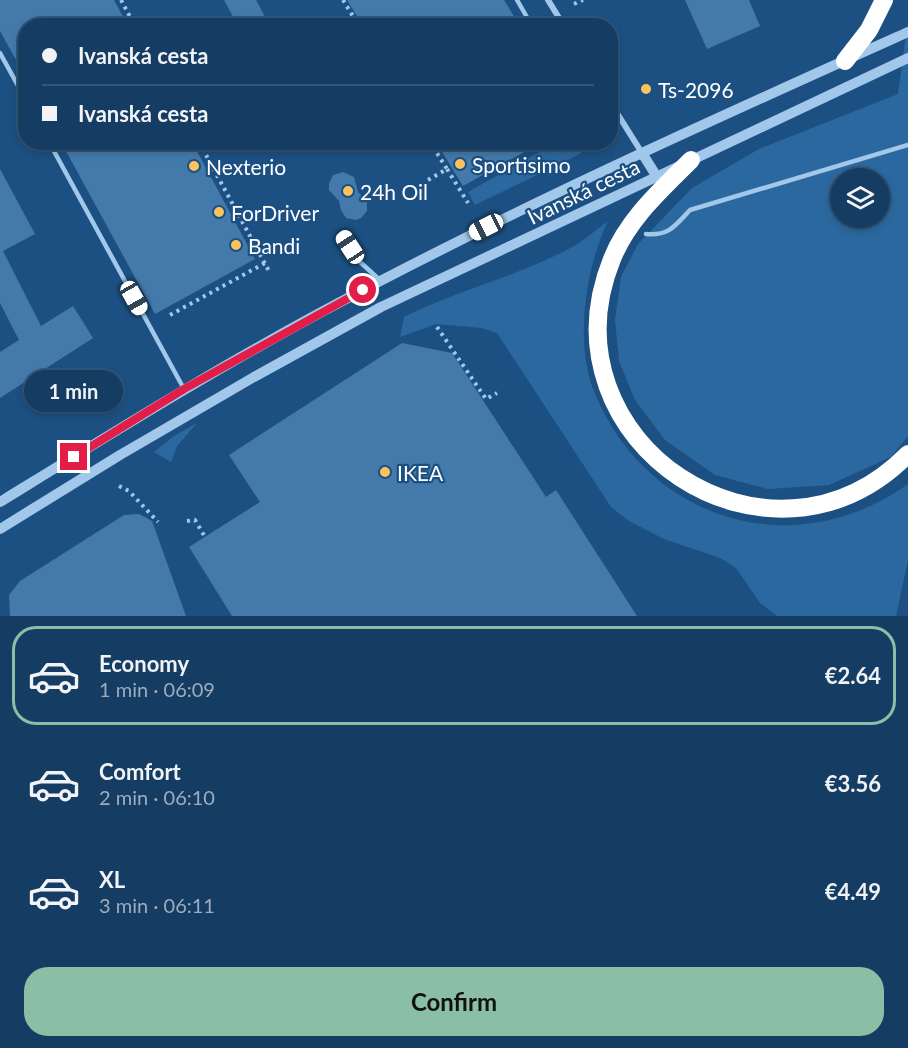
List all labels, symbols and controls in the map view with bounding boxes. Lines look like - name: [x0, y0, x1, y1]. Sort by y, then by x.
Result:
- text: Ivanská cesta: [78, 42, 208, 69]
- place label: Ts-2096: [658, 77, 734, 102]
- marker: Ts-2096: [639, 82, 653, 96]
- text: Ivanská cesta: [78, 100, 208, 127]
- place label: Sportisimo: [472, 152, 571, 177]
- street label: Ivanská cesta: [523, 153, 643, 229]
- place label: Nexterio: [206, 154, 286, 179]
- marker: Sportisimo: [453, 157, 467, 171]
- marker: Nexterio: [187, 159, 201, 173]
- map controls: [830, 168, 890, 228]
- button: layers: [830, 168, 890, 228]
- place label: 24h Oil: [360, 179, 428, 204]
- marker: 24h Oil: [341, 184, 355, 198]
- place label: ForDriver: [231, 200, 319, 225]
- marker: ForDriver: [212, 205, 226, 219]
- car: [466, 211, 506, 243]
- car: [333, 227, 367, 267]
- place label: Bandi: [248, 233, 300, 258]
- marker: Bandi: [229, 238, 243, 252]
- route start: [349, 276, 376, 303]
- car: [117, 278, 151, 318]
- callout: 1 min: [25, 370, 124, 412]
- text: 1 min: [49, 379, 98, 403]
- route end: [60, 443, 87, 470]
- place label: IKEA: [397, 460, 444, 485]
- marker: IKEA: [378, 465, 392, 479]
- icon: car: [27, 649, 81, 703]
- text: Economy: [99, 650, 189, 677]
- text: €2.64: [825, 662, 881, 689]
- text: 1 min · 06:09: [99, 677, 215, 701]
- icon: car: [27, 757, 81, 811]
- text: Comfort: [99, 758, 181, 785]
- text: €3.56: [825, 770, 881, 797]
- text: 2 min · 06:10: [99, 785, 215, 809]
- icon: car: [27, 865, 81, 919]
- text: XL: [99, 866, 125, 893]
- text: €4.49: [825, 878, 881, 905]
- text: 3 min · 06:11: [99, 893, 215, 917]
- button: Confirm: [24, 967, 884, 1036]

